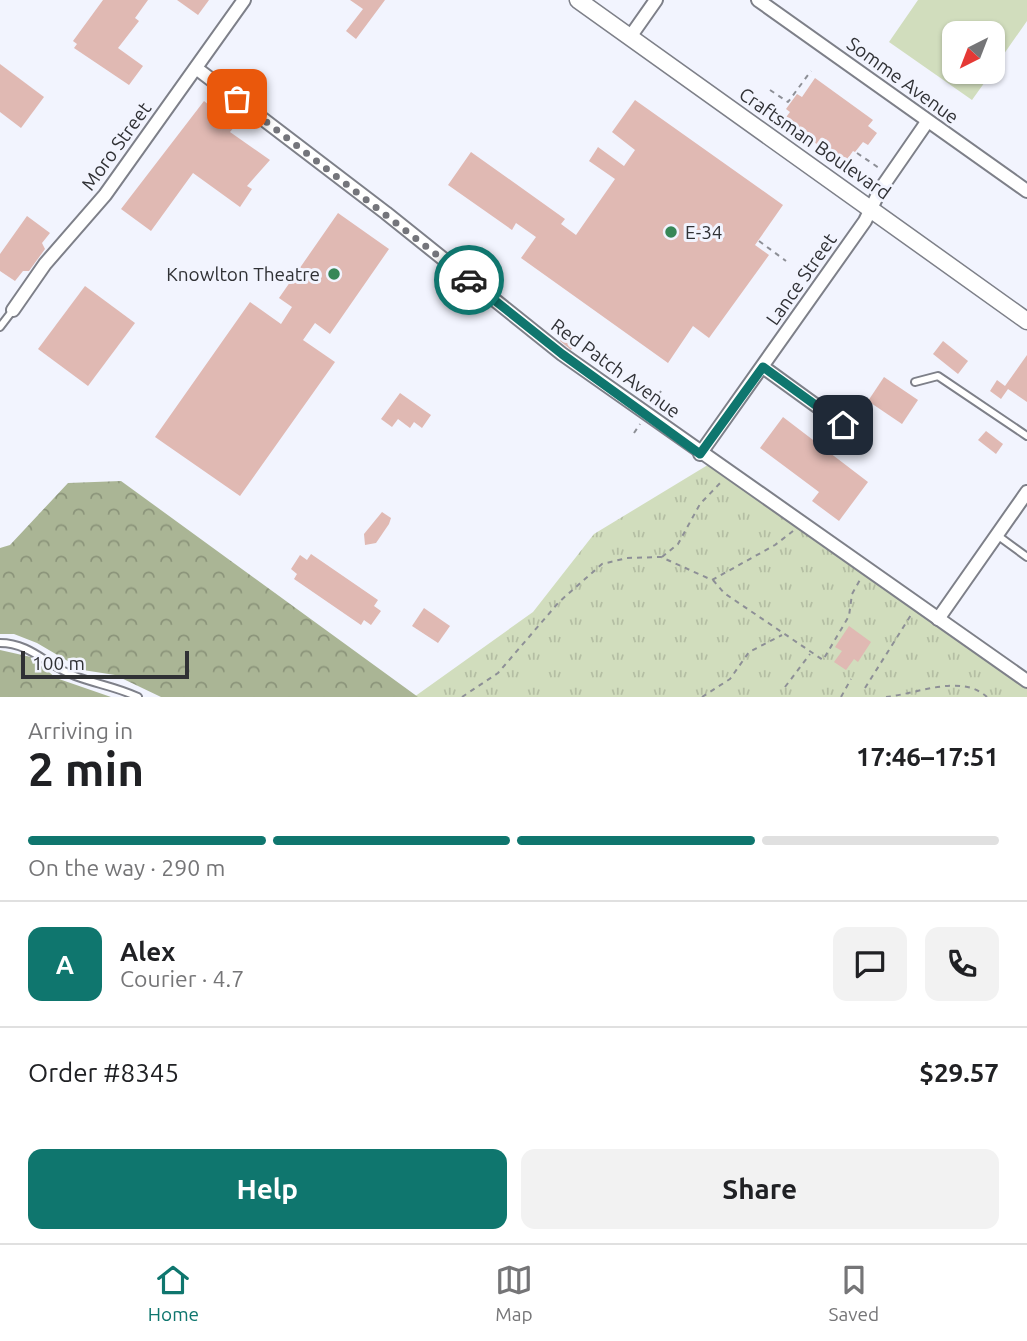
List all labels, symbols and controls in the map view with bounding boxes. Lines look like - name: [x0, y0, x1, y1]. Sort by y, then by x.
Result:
- north arrow: [942, 21, 1004, 84]
- map controls: [942, 21, 1005, 84]
- street label: Somme Avenue: [843, 32, 963, 128]
- pin: [207, 69, 267, 129]
- icon: bag: [218, 80, 256, 118]
- street label: Craftsman Boulevard: [735, 82, 895, 204]
- street label: Moro Street: [77, 97, 156, 194]
- place label: E-34: [685, 221, 723, 243]
- marker: E-34: [663, 224, 679, 240]
- street label: Lance Street: [761, 228, 841, 329]
- courier: [434, 245, 504, 315]
- icon: car: [450, 261, 488, 299]
- place label: Knowlton Theatre: [166, 263, 320, 285]
- marker: Knowlton Theatre: [326, 266, 342, 282]
- street label: Red Patch Avenue: [547, 314, 685, 422]
- pin: [813, 395, 873, 455]
- icon: home: [824, 406, 862, 444]
- scale bar: [21, 648, 189, 680]
- text: 100 m: [32, 652, 85, 674]
- text: Arriving in: [28, 718, 133, 743]
- text: 17:46–17:51: [856, 742, 999, 771]
- text: 2 min: [28, 743, 144, 795]
- text: On the way · 290 m: [28, 855, 225, 880]
- button: chat: [833, 927, 907, 1001]
- button: phone: [925, 927, 999, 1001]
- text: Alex: [120, 937, 175, 966]
- text: A: [56, 950, 74, 979]
- text: Courier · 4.7: [120, 966, 244, 991]
- text: Order #8345: [28, 1058, 179, 1087]
- text: $29.57: [919, 1058, 999, 1087]
- button: Help: [28, 1149, 507, 1229]
- button: Share: [521, 1149, 999, 1229]
- tab: Home: [148, 1261, 199, 1325]
- tab: Map: [495, 1261, 533, 1325]
- tab: Saved: [829, 1261, 879, 1325]

